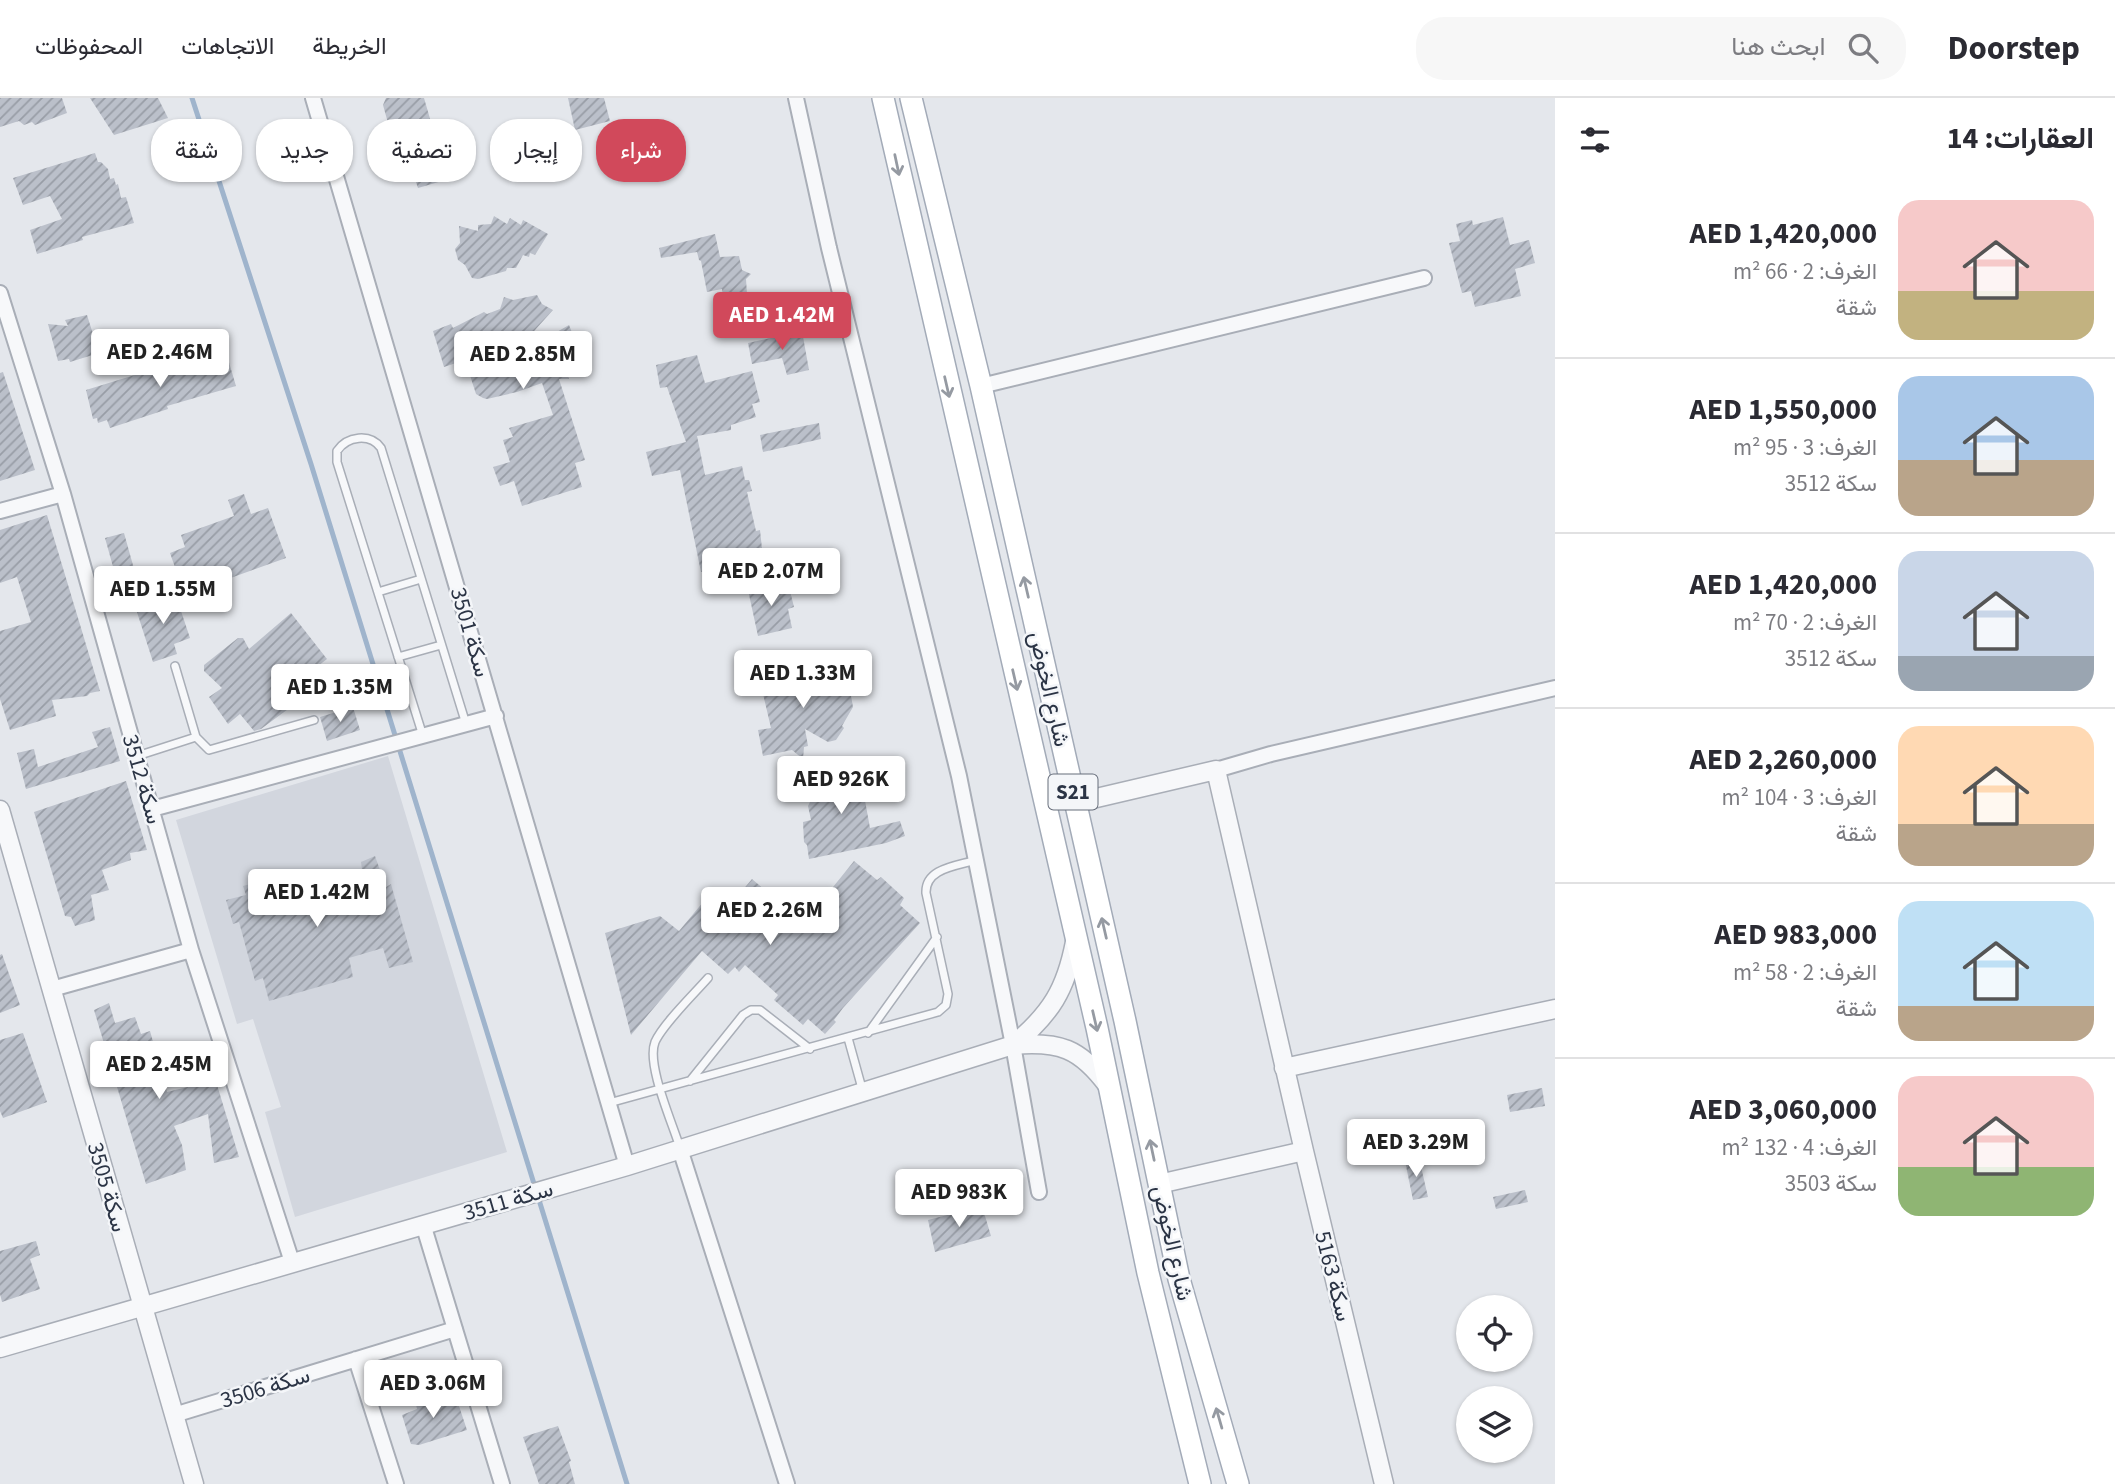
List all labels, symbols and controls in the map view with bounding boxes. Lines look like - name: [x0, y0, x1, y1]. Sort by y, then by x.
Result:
- search box: [1416, 17, 1906, 80]
- text: Doorstep: [1948, 25, 2080, 72]
- text: ابحث هنا: [1731, 28, 1826, 65]
- text: المحفوظات: [35, 29, 143, 64]
- text: الاتجاهات: [181, 29, 274, 64]
- text: الخريطة: [312, 29, 387, 64]
- icon: search: [1844, 29, 1882, 67]
- text: العقارات: 14: [1947, 117, 2094, 160]
- chip: شقة: [151, 119, 242, 182]
- chip: جديد: [256, 119, 353, 182]
- chip: تصفية: [367, 119, 476, 182]
- chip: إيجار: [490, 119, 582, 182]
- chip: شراء: [596, 119, 686, 182]
- icon: filters: [1576, 121, 1614, 159]
- one-way arrow: [891, 153, 905, 176]
- text: AED 1,420,000: [1689, 212, 1877, 255]
- icon: home: [1954, 228, 2038, 312]
- text: الغرف: 2 · 66 m²: [1733, 255, 1877, 288]
- text: شقة: [1835, 291, 1877, 324]
- pin: AED 1.42M: [702, 292, 862, 352]
- text: AED 1.42M: [729, 298, 835, 331]
- pin: AED 2.46M: [80, 330, 240, 389]
- pin: AED 2.85M: [443, 331, 603, 391]
- text: AED 2.46M: [107, 335, 213, 368]
- text: AED 2.85M: [470, 337, 576, 370]
- one-way arrow: [942, 375, 955, 397]
- text: AED 1,550,000: [1689, 388, 1877, 431]
- icon: home: [1954, 404, 2038, 488]
- text: الغرف: 3 · 95 m²: [1733, 431, 1877, 464]
- text: سكة 3512: [1785, 467, 1877, 500]
- pin: AED 2.07M: [691, 548, 851, 608]
- text: AED 2.07M: [718, 554, 824, 587]
- text: AED 1,420,000: [1689, 563, 1877, 606]
- pin: AED 1.55M: [83, 566, 243, 626]
- text: AED 1.55M: [110, 572, 216, 605]
- one-way arrow: [1019, 576, 1033, 599]
- icon: home: [1954, 579, 2038, 663]
- street label: سكة 3501: [442, 583, 499, 681]
- text: الغرف: 2 · 70 m²: [1733, 606, 1877, 639]
- street label: شارع الخوض: [1020, 628, 1079, 750]
- text: سكة 3512: [1785, 642, 1877, 675]
- pin: AED 1.33M: [723, 650, 883, 710]
- text: AED 1.33M: [750, 656, 856, 689]
- pin: AED 1.35M: [260, 664, 420, 724]
- one-way arrow: [1009, 668, 1022, 691]
- text: AED 1.35M: [287, 670, 393, 703]
- street label: سكة 3512: [114, 730, 171, 828]
- text: AED 2,260,000: [1689, 738, 1877, 781]
- icon: home: [1954, 754, 2038, 838]
- pin: AED 926K: [769, 756, 913, 816]
- text: AED 926K: [793, 762, 889, 795]
- road number: S21: [1048, 774, 1098, 810]
- text: الغرف: 3 · 104 m²: [1722, 781, 1877, 814]
- text: شقة: [1835, 817, 1877, 850]
- pin: AED 1.42M: [237, 870, 397, 929]
- text: AED 1.42M: [264, 875, 370, 908]
- pin: AED 2.26M: [690, 888, 850, 947]
- text: AED 2.26M: [717, 893, 823, 926]
- text: AED 983,000: [1714, 913, 1877, 956]
- one-way arrow: [1097, 917, 1110, 940]
- icon: home: [1954, 929, 2038, 1013]
- text: الغرف: 2 · 58 m²: [1733, 956, 1877, 989]
- text: شقة: [1835, 992, 1877, 1025]
- one-way arrow: [1089, 1009, 1102, 1032]
- pin: AED 2.45M: [79, 1042, 239, 1101]
- text: AED 2.45M: [106, 1047, 212, 1080]
- text: AED 3,060,000: [1689, 1088, 1877, 1131]
- icon: home: [1954, 1104, 2038, 1188]
- pin: AED 3.29M: [1336, 1119, 1496, 1179]
- text: AED 3.29M: [1363, 1125, 1469, 1158]
- text: الغرف: 4 · 132 m²: [1722, 1131, 1877, 1164]
- street label: سكة 3505: [79, 1138, 136, 1236]
- one-way arrow: [1145, 1139, 1159, 1162]
- text: سكة 3503: [1785, 1167, 1877, 1200]
- pin: AED 983K: [887, 1170, 1031, 1229]
- street label: سكة 3511: [459, 1172, 557, 1229]
- text: AED 983K: [911, 1175, 1007, 1208]
- street label: شارع الخوض: [1143, 1182, 1202, 1304]
- street label: سكة 5163: [1306, 1227, 1361, 1325]
- map controls: [1456, 1295, 1533, 1463]
- button: locate: [1456, 1295, 1533, 1372]
- street label: سكة 3506: [216, 1358, 314, 1417]
- pin: AED 3.06M: [353, 1360, 513, 1420]
- text: AED 3.06M: [380, 1366, 486, 1399]
- button: layers: [1456, 1386, 1533, 1463]
- one-way arrow: [1212, 1408, 1225, 1430]

